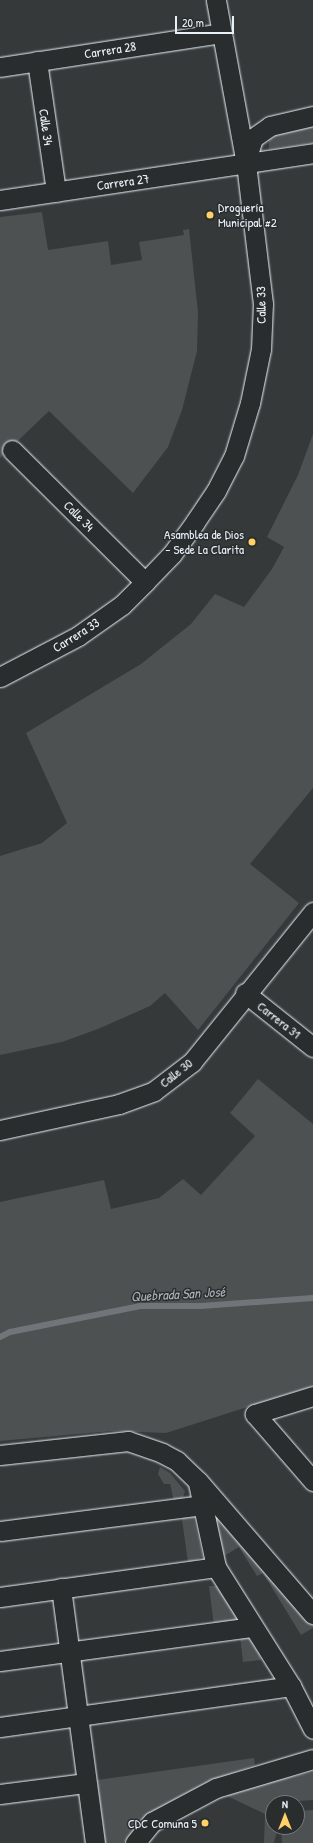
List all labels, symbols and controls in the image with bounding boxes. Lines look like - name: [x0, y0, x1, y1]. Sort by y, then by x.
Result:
- scale bar: [177, 8, 236, 34]
- text: 20 m: [182, 14, 204, 31]
- street label: Carrera 28: [83, 38, 137, 62]
- street label: Calle 34: [36, 108, 56, 146]
- street label: Carrera 27: [96, 171, 150, 193]
- place label: Droguería Municipal #2: [218, 200, 277, 231]
- marker: Droguería Municipal #2: [205, 210, 215, 220]
- street label: Calle 33: [253, 286, 269, 324]
- street label: Calle 34: [61, 498, 97, 534]
- place label: Asamblea de Dios - Sede La Clarita: [164, 527, 244, 558]
- marker: Asamblea de Dios - Sede La Clarita: [247, 537, 257, 547]
- street label: Carrera 33: [50, 615, 102, 655]
- street label: Carrera 31: [254, 998, 304, 1042]
- street label: Calle 30: [156, 1055, 196, 1091]
- water label: Quebrada San José: [130, 1283, 226, 1305]
- north arrow: [265, 1795, 305, 1835]
- text: N: [282, 1797, 288, 1811]
- place label: CDC Comuna 5: [128, 1815, 197, 1831]
- marker: CDC Comuna 5: [200, 1818, 210, 1828]

